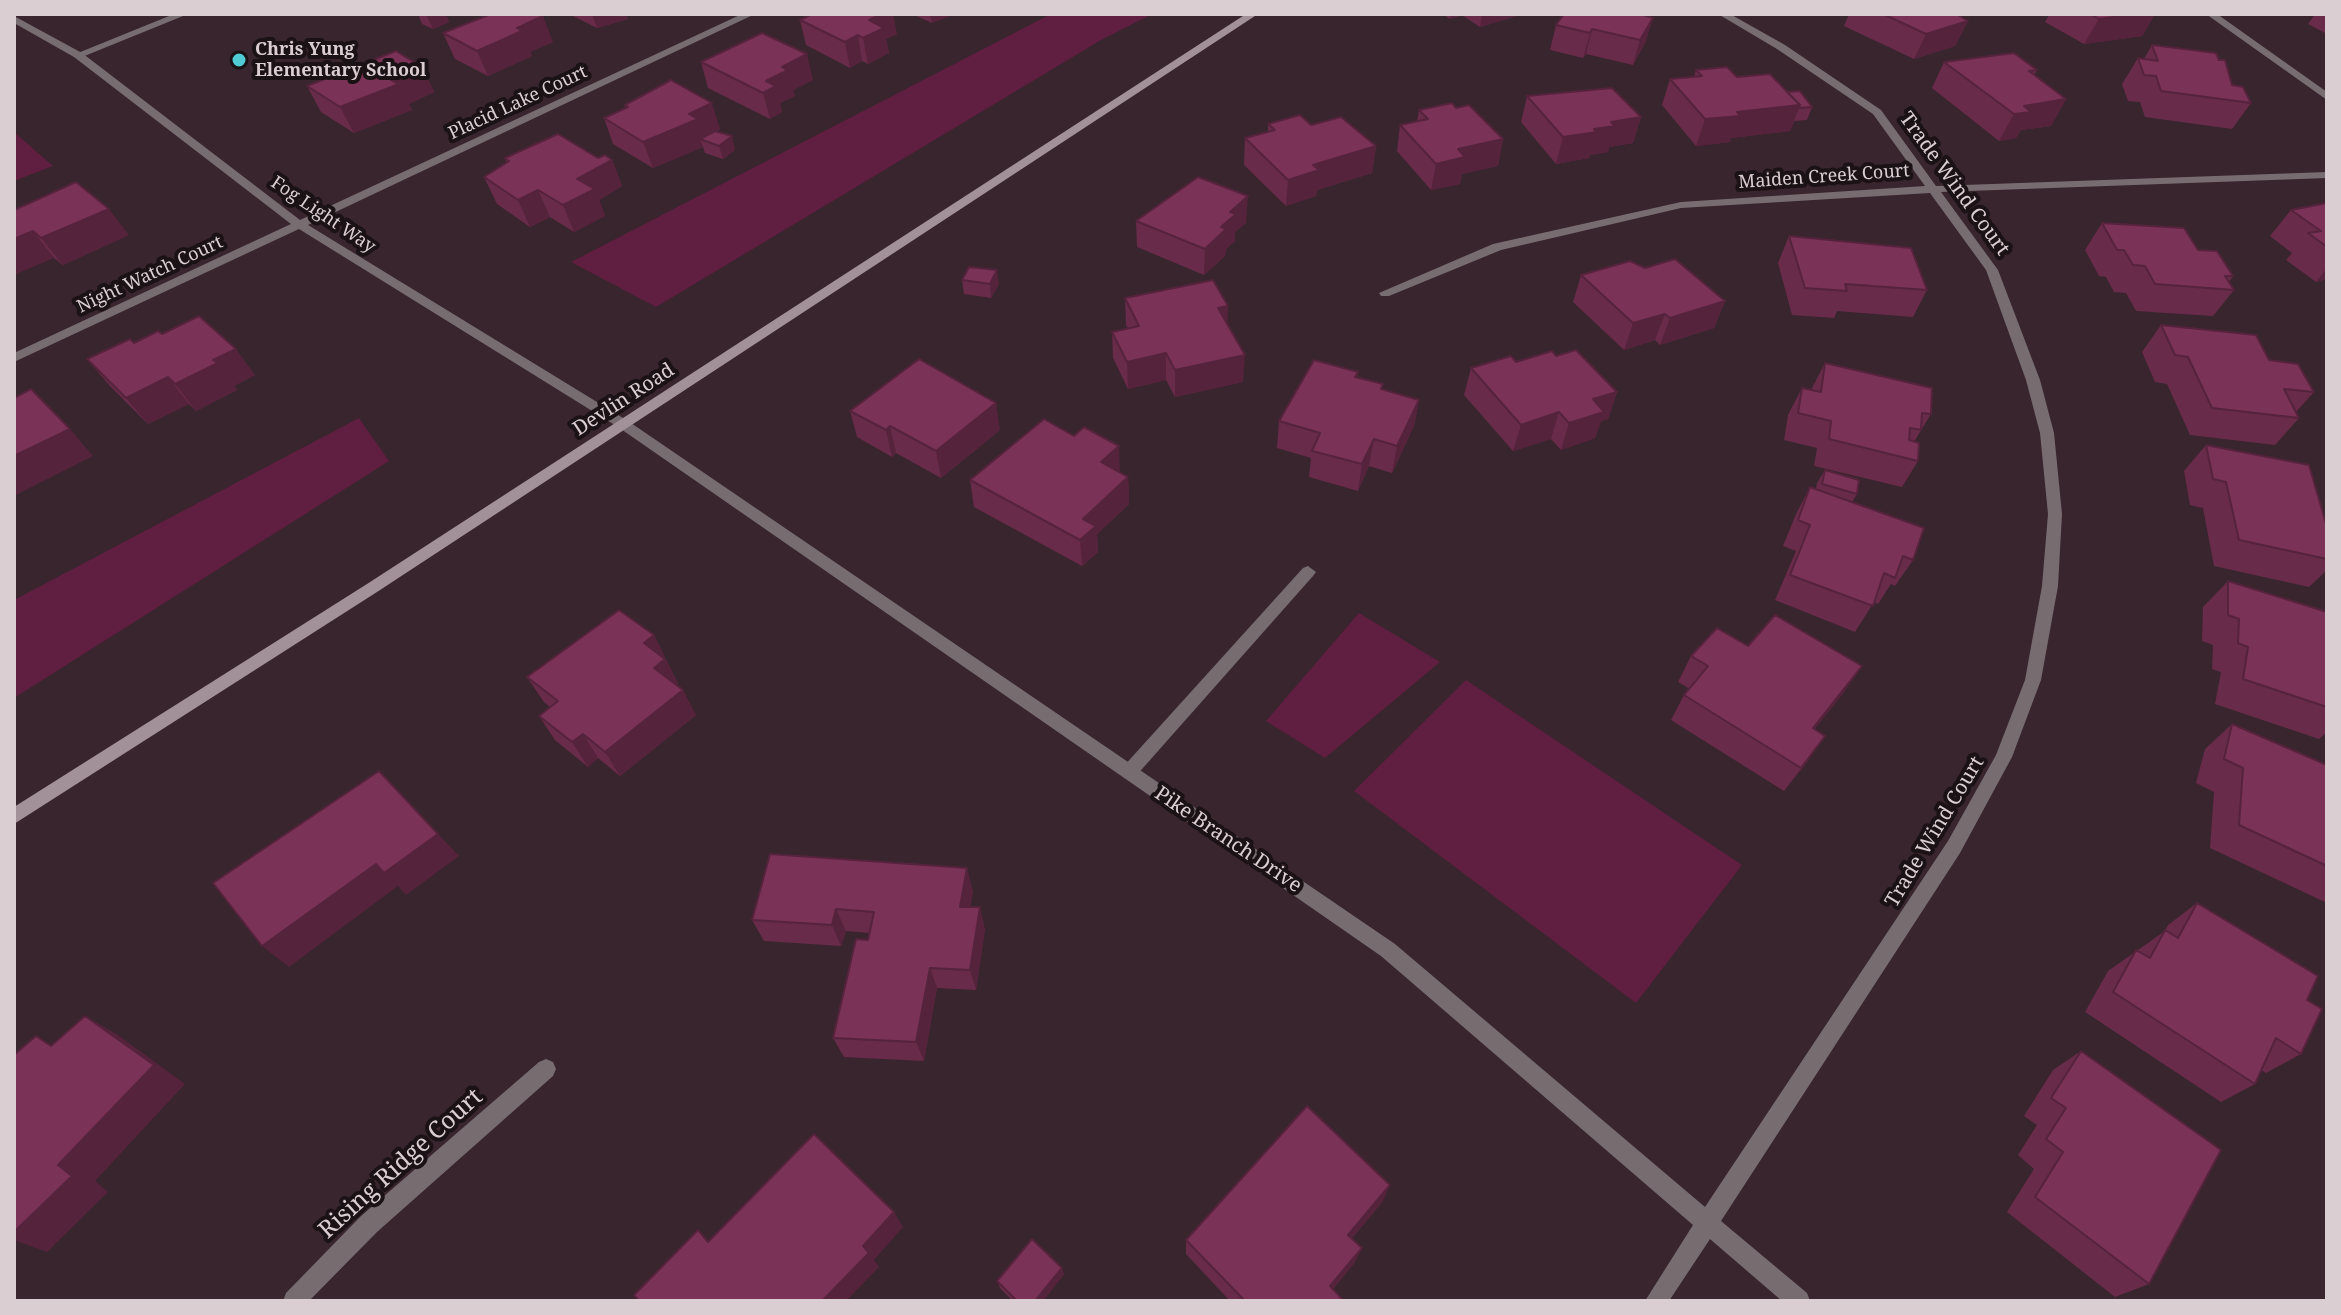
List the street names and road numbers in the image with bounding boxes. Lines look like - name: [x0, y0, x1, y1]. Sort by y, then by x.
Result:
- street label: Placid Lake Court: [445, 61, 591, 145]
- street label: Trade Wind Court: [1894, 108, 2014, 260]
- street label: Maiden Creek Court: [1738, 160, 1910, 194]
- street label: Fog Light Way: [267, 172, 379, 258]
- street label: Night Watch Court: [74, 232, 226, 318]
- street label: Devlin Road: [569, 358, 679, 442]
- street label: Trade Wind Court: [1881, 752, 1989, 912]
- street label: Pike Branch Drive: [1150, 782, 1306, 898]
- street label: Rising Ridge Court: [313, 1083, 489, 1245]

